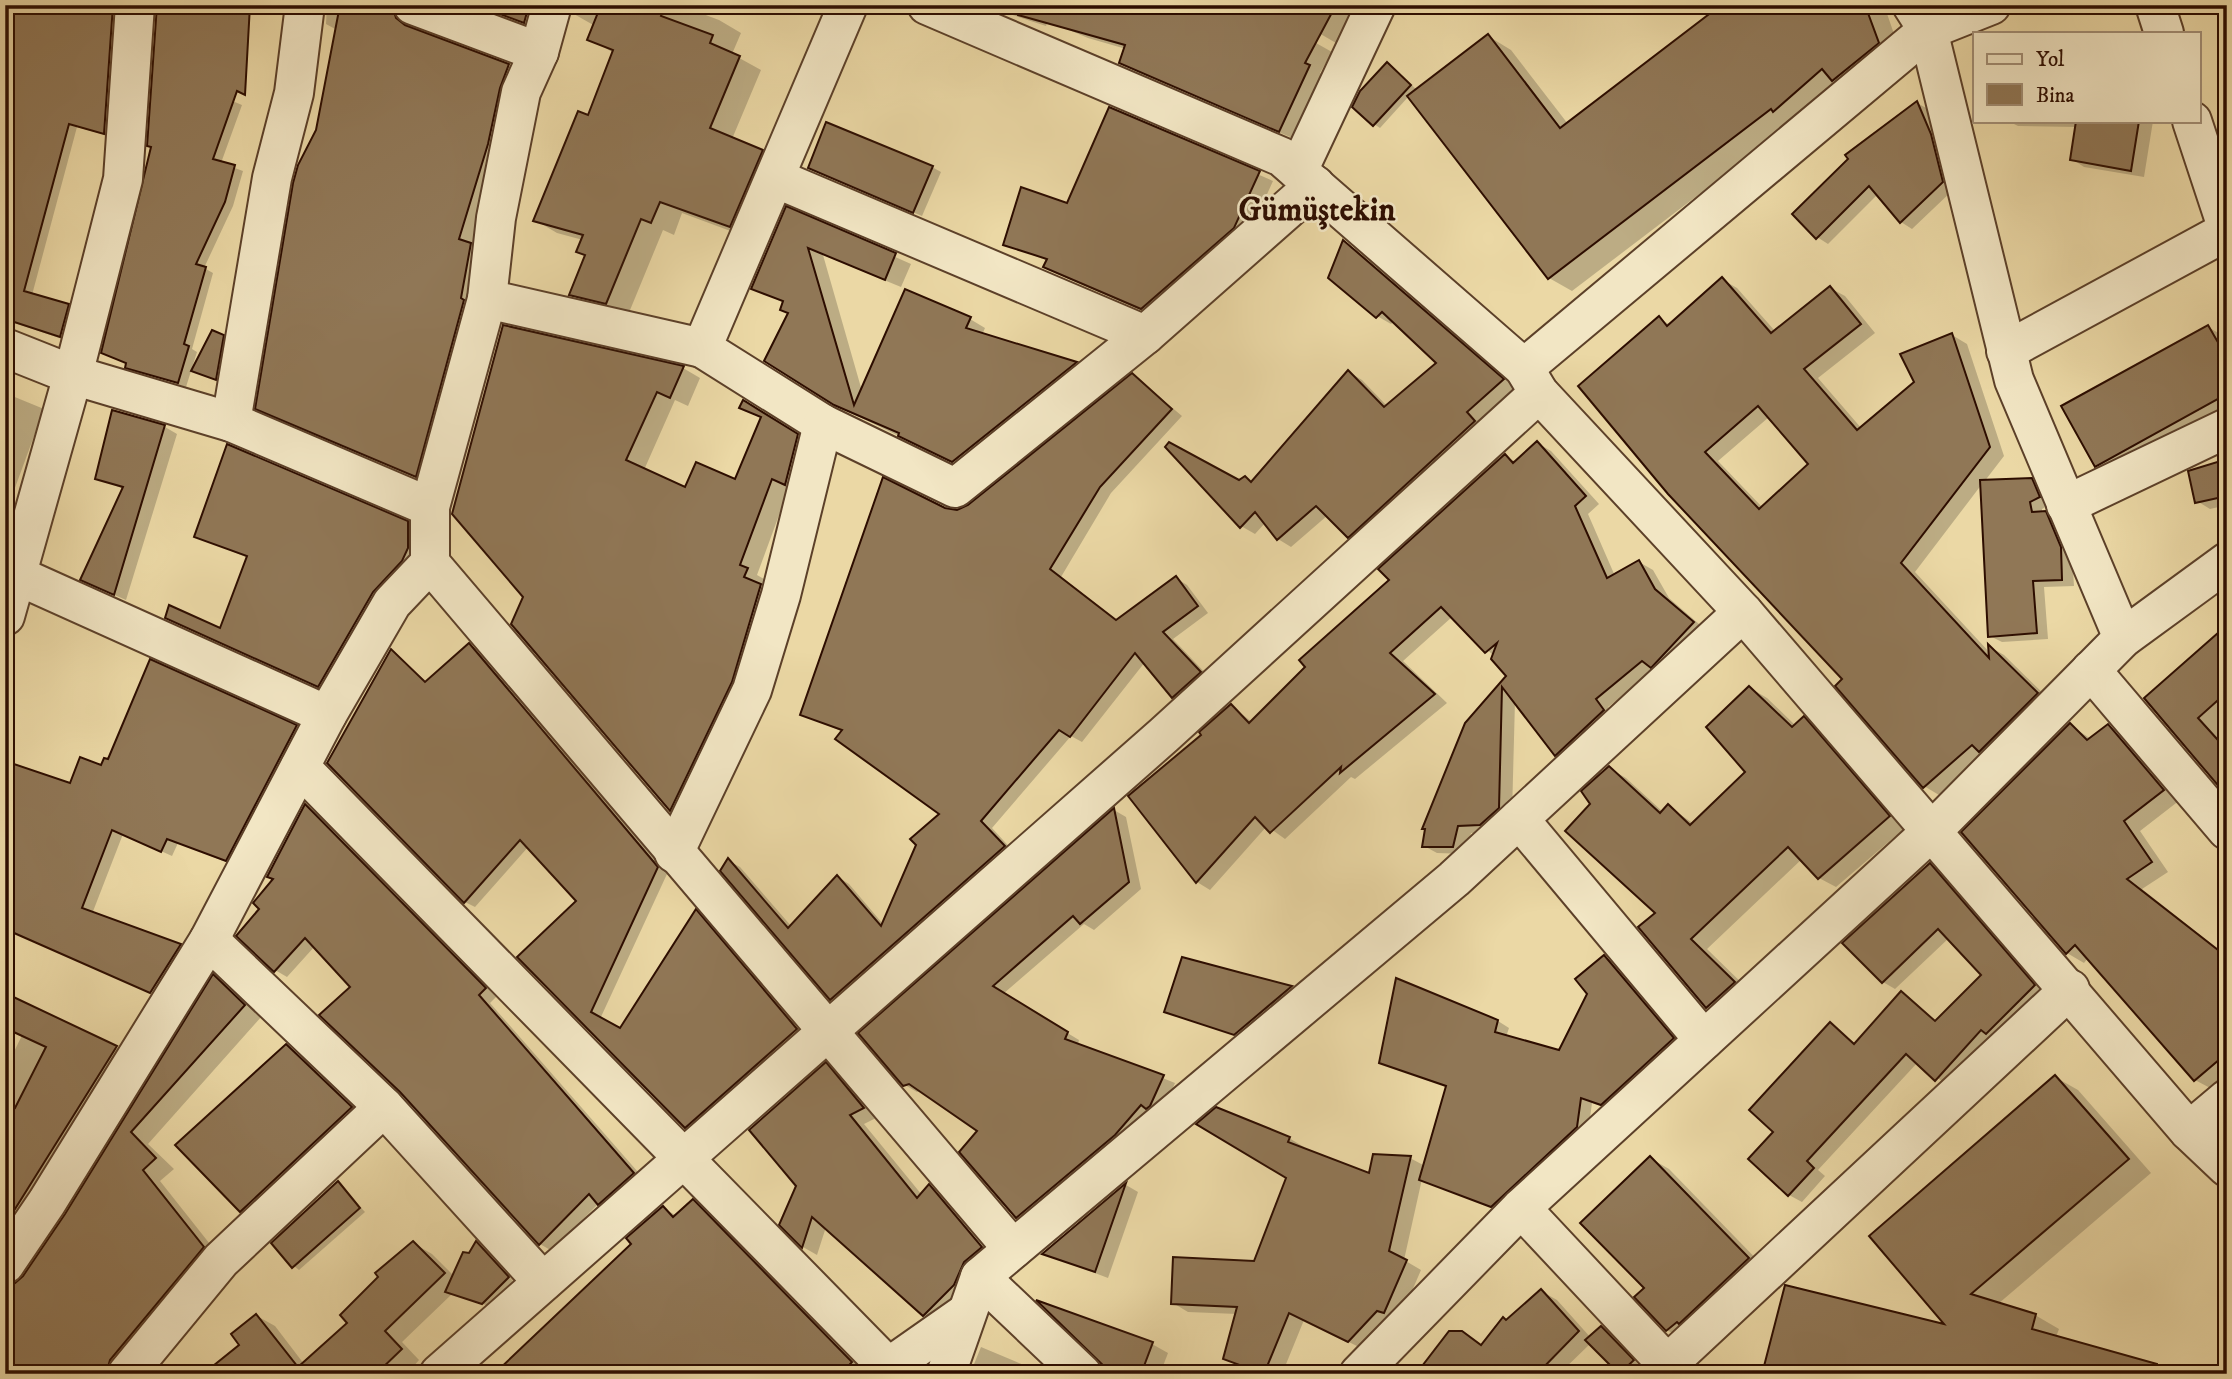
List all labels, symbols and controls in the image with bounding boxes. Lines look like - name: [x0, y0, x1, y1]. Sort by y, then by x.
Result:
- legend: [1973, 32, 2200, 122]
- text: Yol: [2036, 47, 2065, 73]
- text: Bina: [2036, 83, 2075, 109]
- district label: Gümüştekin: [1239, 190, 1396, 231]

